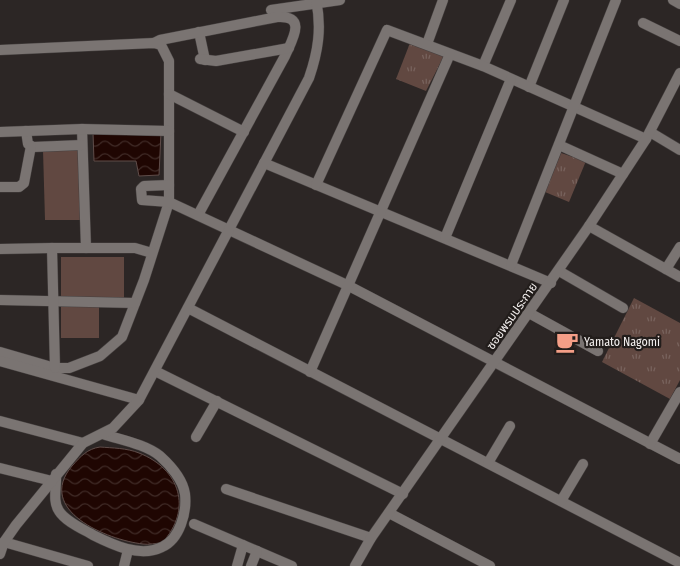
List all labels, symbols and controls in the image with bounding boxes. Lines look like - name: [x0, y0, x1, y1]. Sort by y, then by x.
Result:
- street label: ซอยพรมประกาย: [484, 280, 540, 352]
- cafe icon: Yamato Nagomi: [554, 329, 580, 355]
- place label: Yamato Nagomi: [584, 335, 660, 349]

